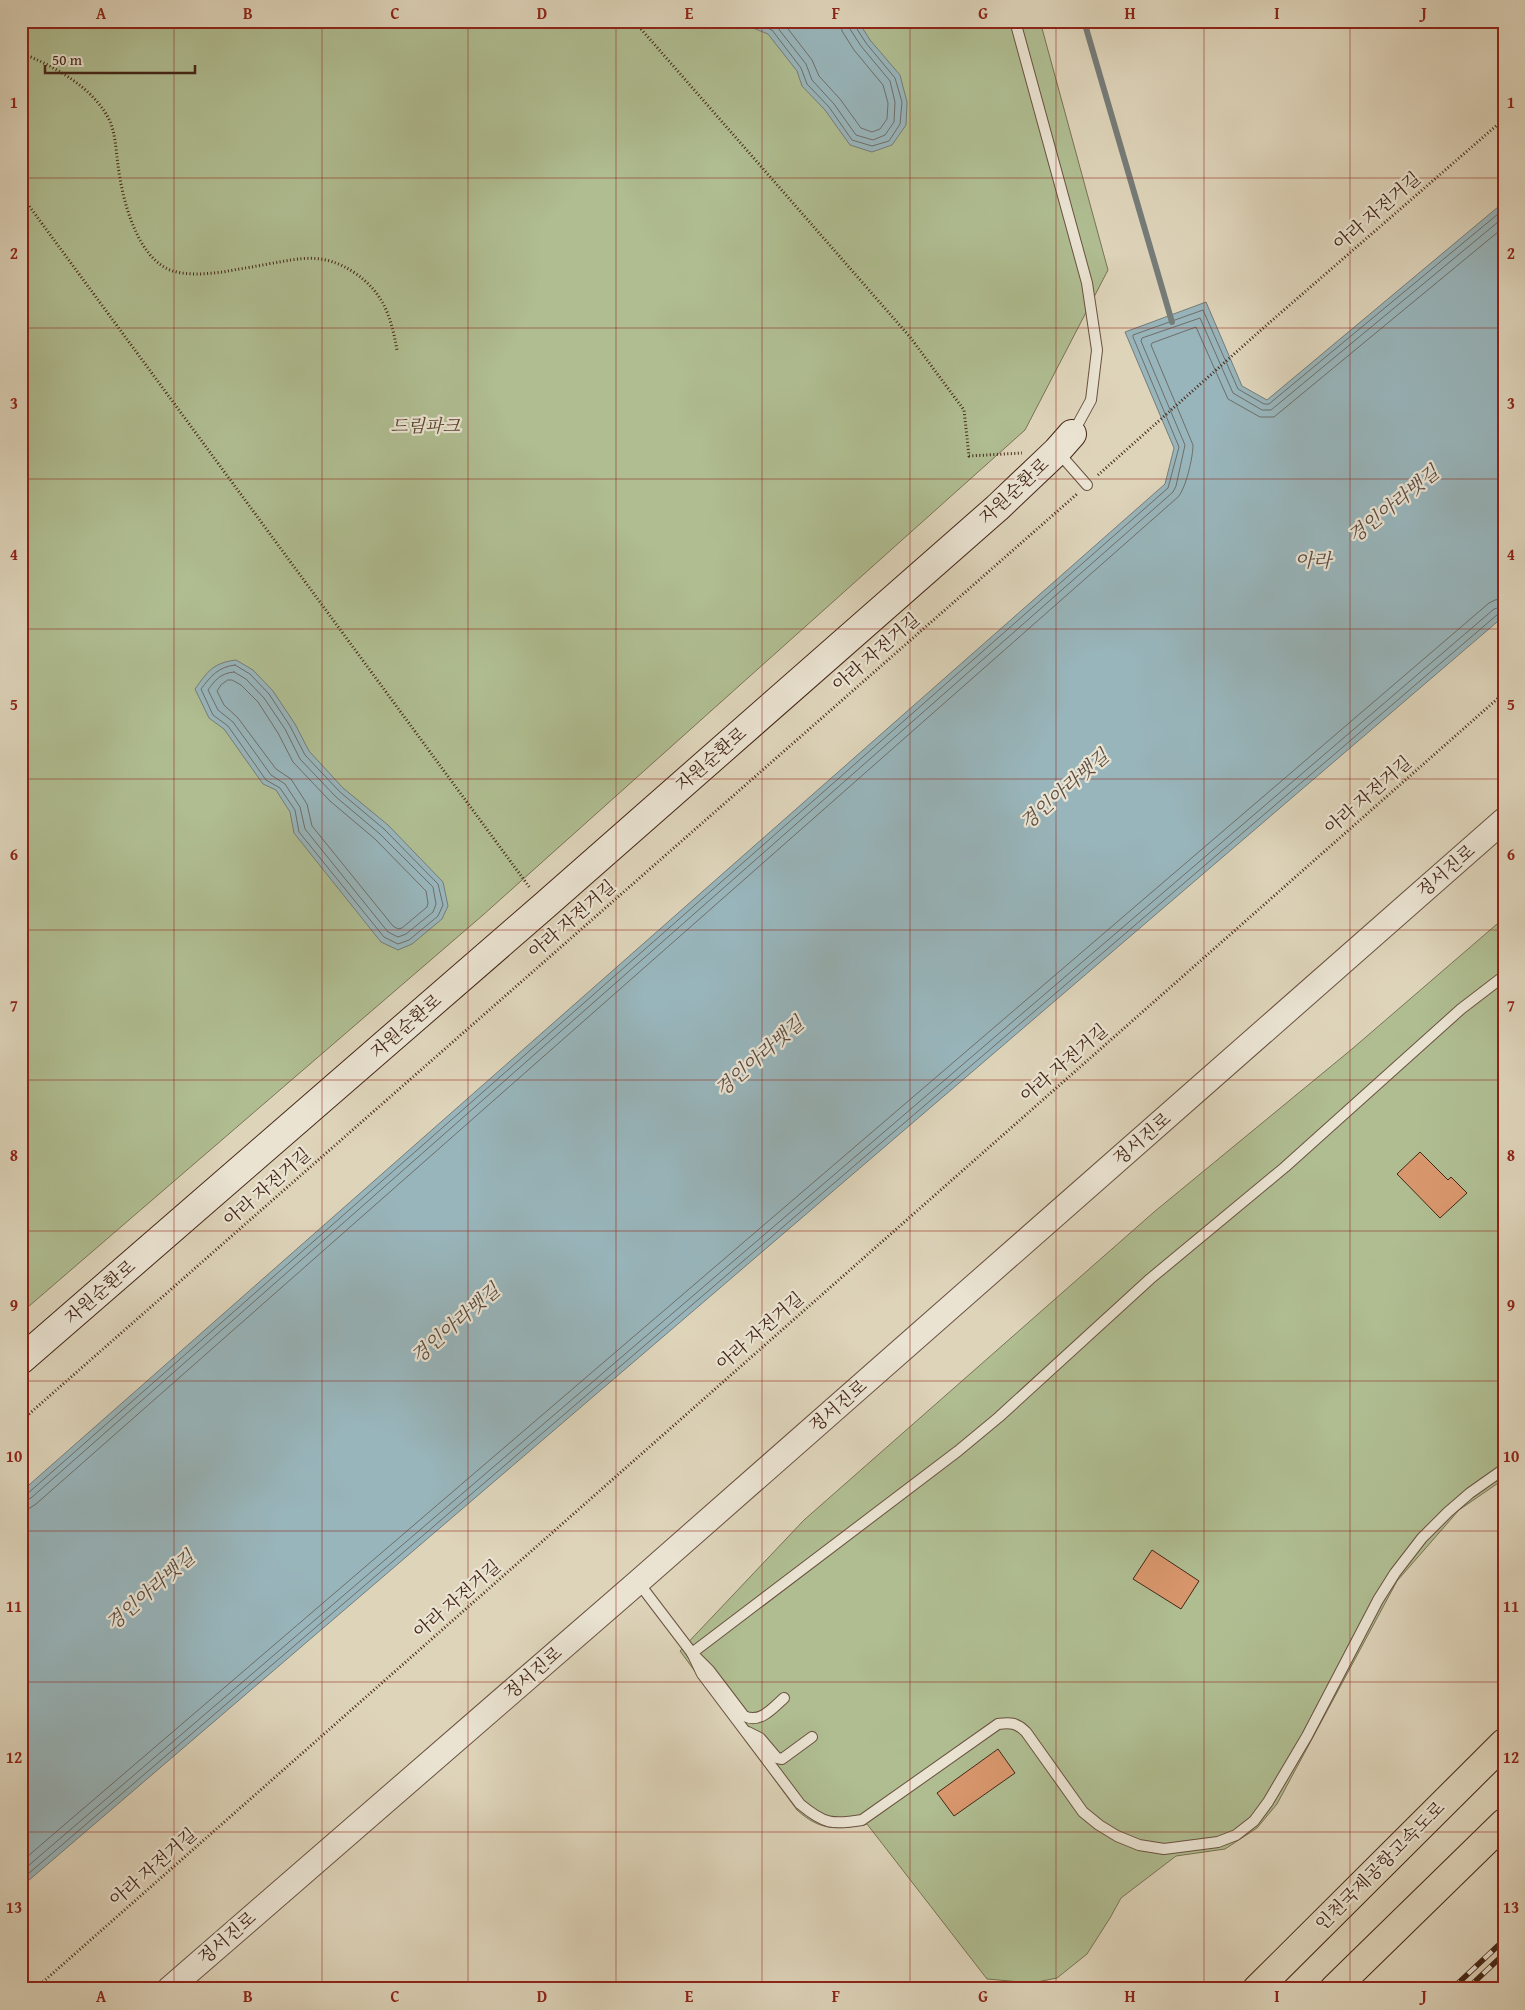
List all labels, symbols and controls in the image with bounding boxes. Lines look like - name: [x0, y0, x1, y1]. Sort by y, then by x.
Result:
- text: A: [96, 1, 107, 25]
- text: B: [243, 1, 253, 25]
- text: C: [390, 1, 400, 25]
- text: D: [537, 1, 547, 25]
- text: E: [685, 1, 694, 25]
- text: F: [832, 1, 840, 25]
- text: G: [978, 1, 988, 25]
- text: H: [1124, 1, 1136, 25]
- text: I: [1274, 1, 1280, 25]
- text: J: [1418, 1, 1427, 25]
- scale bar: [45, 42, 195, 74]
- text: 50 m: [52, 49, 83, 70]
- text: 1: [10, 90, 18, 114]
- text: 1: [1507, 90, 1515, 114]
- street label: 아라 자전거길: [1327, 165, 1426, 256]
- text: 2: [10, 241, 18, 265]
- text: 2: [1507, 241, 1515, 265]
- text: 3: [10, 391, 18, 415]
- text: 3: [1507, 391, 1515, 415]
- park label: 드림파크: [390, 412, 460, 439]
- street label: 자원순환로: [973, 451, 1055, 530]
- water label: 경인아라뱃길: [1341, 457, 1446, 550]
- text: 4: [10, 542, 18, 566]
- text: 4: [1507, 542, 1515, 566]
- water label: 아라: [1295, 546, 1334, 574]
- street label: 아라 자전거길: [826, 606, 925, 697]
- text: 5: [10, 692, 18, 716]
- text: 5: [1507, 692, 1515, 716]
- street label: 자원순환로: [669, 720, 752, 797]
- water label: 경인아라뱃길: [1013, 741, 1116, 836]
- street label: 아라 자전거길: [1318, 749, 1417, 840]
- street label: 정서진로: [1411, 838, 1481, 904]
- text: 6: [10, 842, 18, 866]
- text: 6: [1507, 842, 1515, 866]
- street label: 아라 자전거길: [522, 873, 621, 964]
- street label: 자원순환로: [364, 987, 447, 1064]
- text: 7: [10, 993, 18, 1017]
- text: 7: [1507, 993, 1515, 1017]
- water label: 경인아라뱃길: [708, 1008, 811, 1103]
- street label: 아라 자전거길: [1014, 1017, 1113, 1108]
- street label: 정서진로: [1107, 1106, 1177, 1172]
- street label: 아라 자전거길: [217, 1141, 316, 1232]
- text: 8: [10, 1143, 18, 1167]
- text: 8: [1507, 1143, 1515, 1167]
- street label: 자원순환로: [58, 1253, 141, 1330]
- water label: 경인아라뱃길: [404, 1275, 507, 1370]
- street label: 아라 자전거길: [710, 1285, 809, 1376]
- text: 9: [10, 1293, 18, 1317]
- text: 9: [1507, 1293, 1515, 1317]
- street label: 정서진로: [803, 1373, 873, 1439]
- text: 10: [6, 1444, 22, 1468]
- text: 10: [1503, 1444, 1519, 1468]
- water label: 경인아라뱃길: [99, 1542, 202, 1637]
- street label: 아라 자전거길: [407, 1553, 506, 1644]
- text: 11: [6, 1594, 22, 1618]
- text: 11: [1503, 1594, 1519, 1618]
- street label: 정서진로: [498, 1640, 568, 1706]
- text: 12: [6, 1745, 22, 1769]
- text: 12: [1503, 1745, 1519, 1769]
- street label: 인천국제공항고속도로: [1309, 1795, 1451, 1937]
- street label: 아라 자전거길: [103, 1821, 202, 1912]
- text: 13: [6, 1895, 22, 1919]
- text: 13: [1503, 1895, 1519, 1919]
- street label: 정서진로: [192, 1905, 262, 1971]
- text: A: [96, 1984, 107, 2008]
- text: B: [243, 1984, 253, 2008]
- text: C: [390, 1984, 400, 2008]
- text: D: [537, 1984, 547, 2008]
- text: E: [685, 1984, 694, 2008]
- text: F: [832, 1984, 840, 2008]
- text: G: [978, 1984, 988, 2008]
- text: H: [1124, 1984, 1136, 2008]
- text: I: [1274, 1984, 1280, 2008]
- text: J: [1418, 1984, 1427, 2008]

